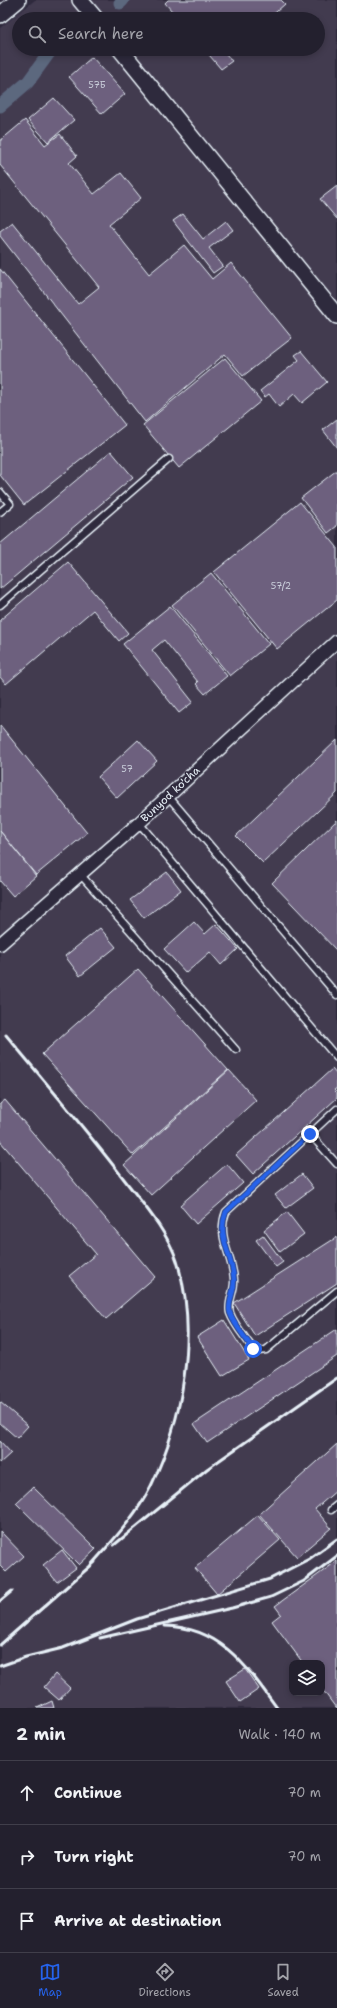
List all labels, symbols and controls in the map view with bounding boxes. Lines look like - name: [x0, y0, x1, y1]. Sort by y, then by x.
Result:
- search box: [12, 12, 325, 56]
- icon: search: [26, 23, 48, 45]
- text: Search here: [58, 24, 144, 44]
- house number: 57Б: [88, 79, 106, 91]
- house number: 57/2: [271, 580, 291, 592]
- house number: 57: [121, 763, 133, 775]
- street label: Bunyod ko'cha: [138, 763, 203, 826]
- route end: [301, 1125, 319, 1143]
- route start: [244, 1340, 262, 1358]
- map controls: [289, 1660, 325, 1696]
- button: layers: [289, 1660, 325, 1696]
- text: 2 min: [16, 1723, 66, 1745]
- text: Walk · 140 m: [238, 1726, 321, 1743]
- icon: ahead: [16, 1782, 38, 1804]
- text: Continue: [54, 1783, 122, 1803]
- text: 70 m: [287, 1784, 321, 1801]
- icon: right: [16, 1846, 38, 1868]
- text: Turn right: [54, 1847, 134, 1867]
- text: 70 m: [287, 1848, 321, 1865]
- icon: arrive: [16, 1910, 38, 1932]
- text: Arrive at destination: [54, 1911, 222, 1931]
- tab: Map: [38, 1961, 62, 2000]
- tab: Directions: [138, 1961, 191, 2000]
- tab: Saved: [267, 1961, 299, 2000]

